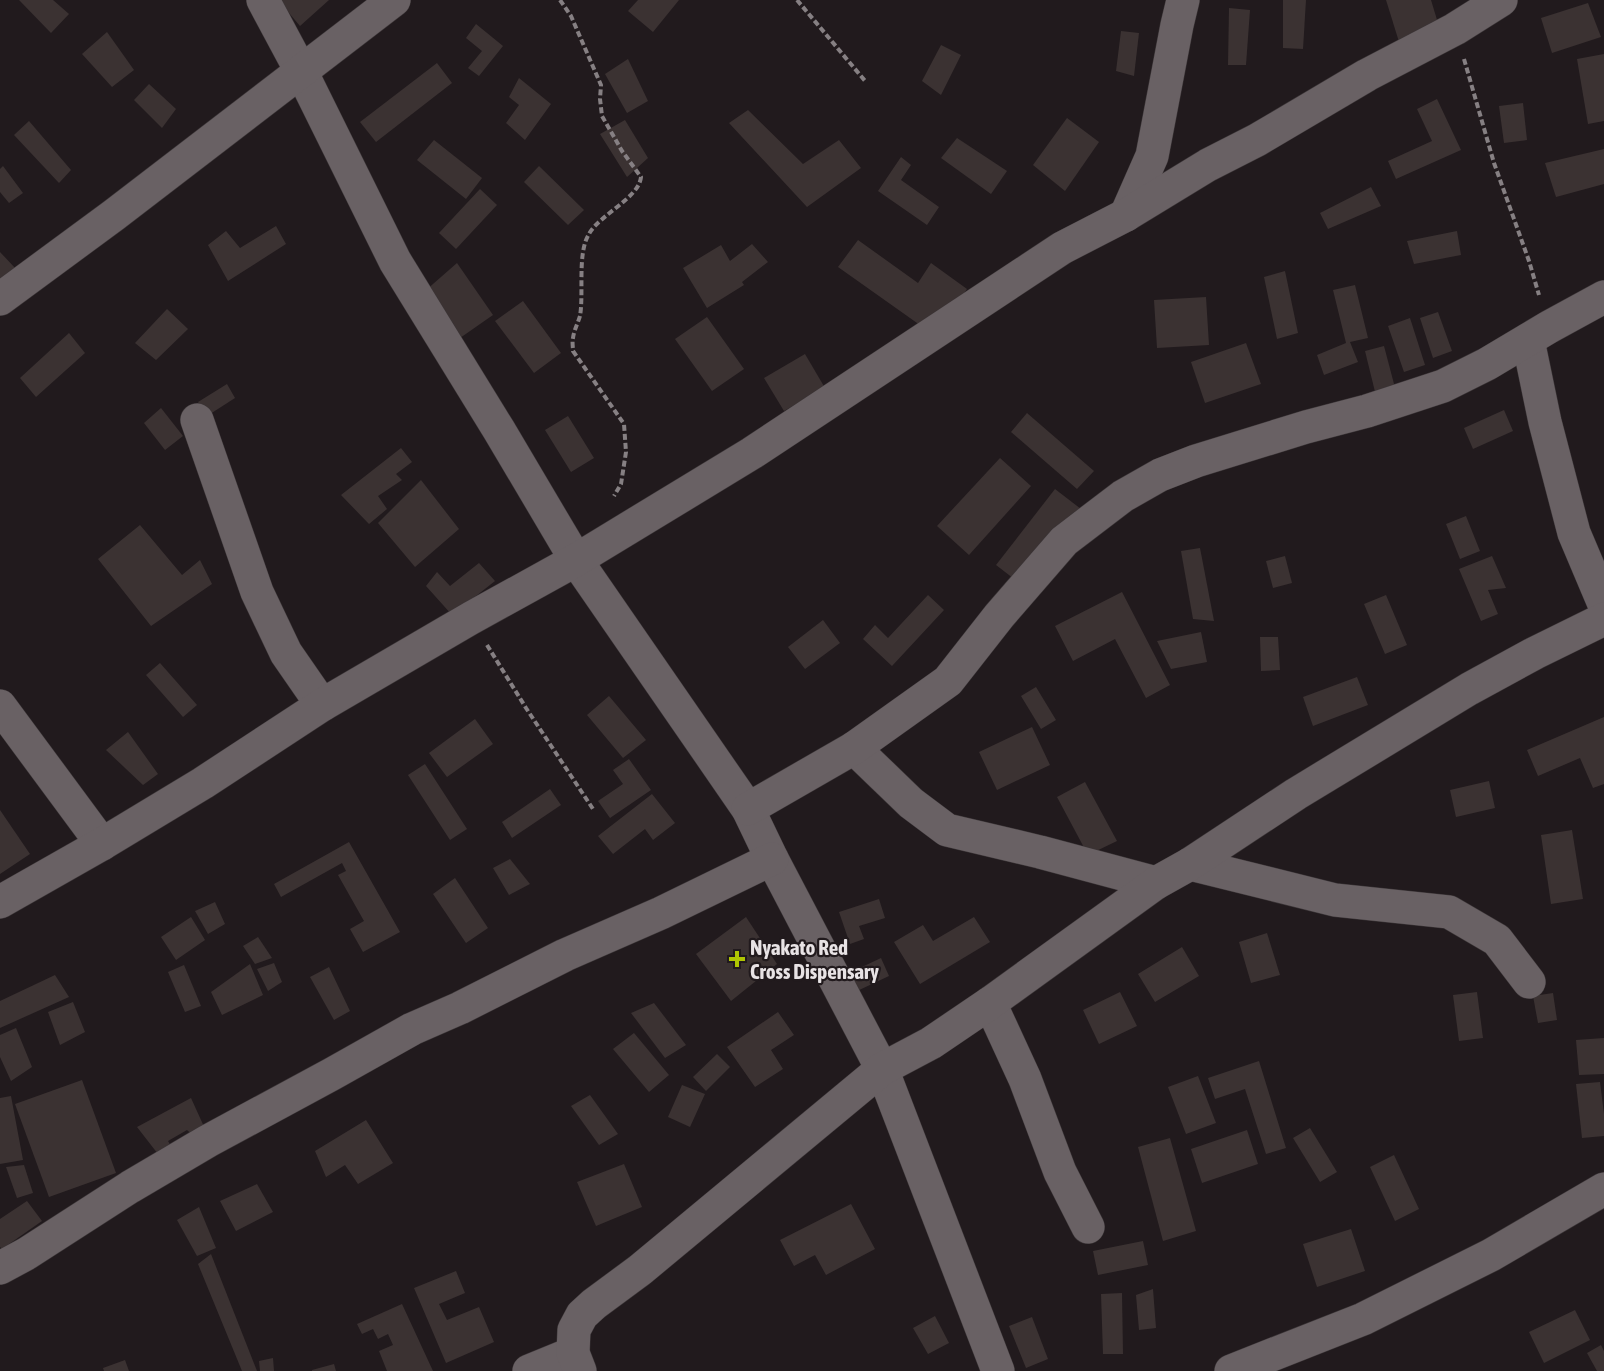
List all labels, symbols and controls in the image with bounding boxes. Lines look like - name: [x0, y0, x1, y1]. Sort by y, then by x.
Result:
- place label: Nyakato Red Cross Dispensary: [750, 935, 879, 983]
- marker: Nyakato Red Cross Dispensary: [728, 950, 746, 968]

